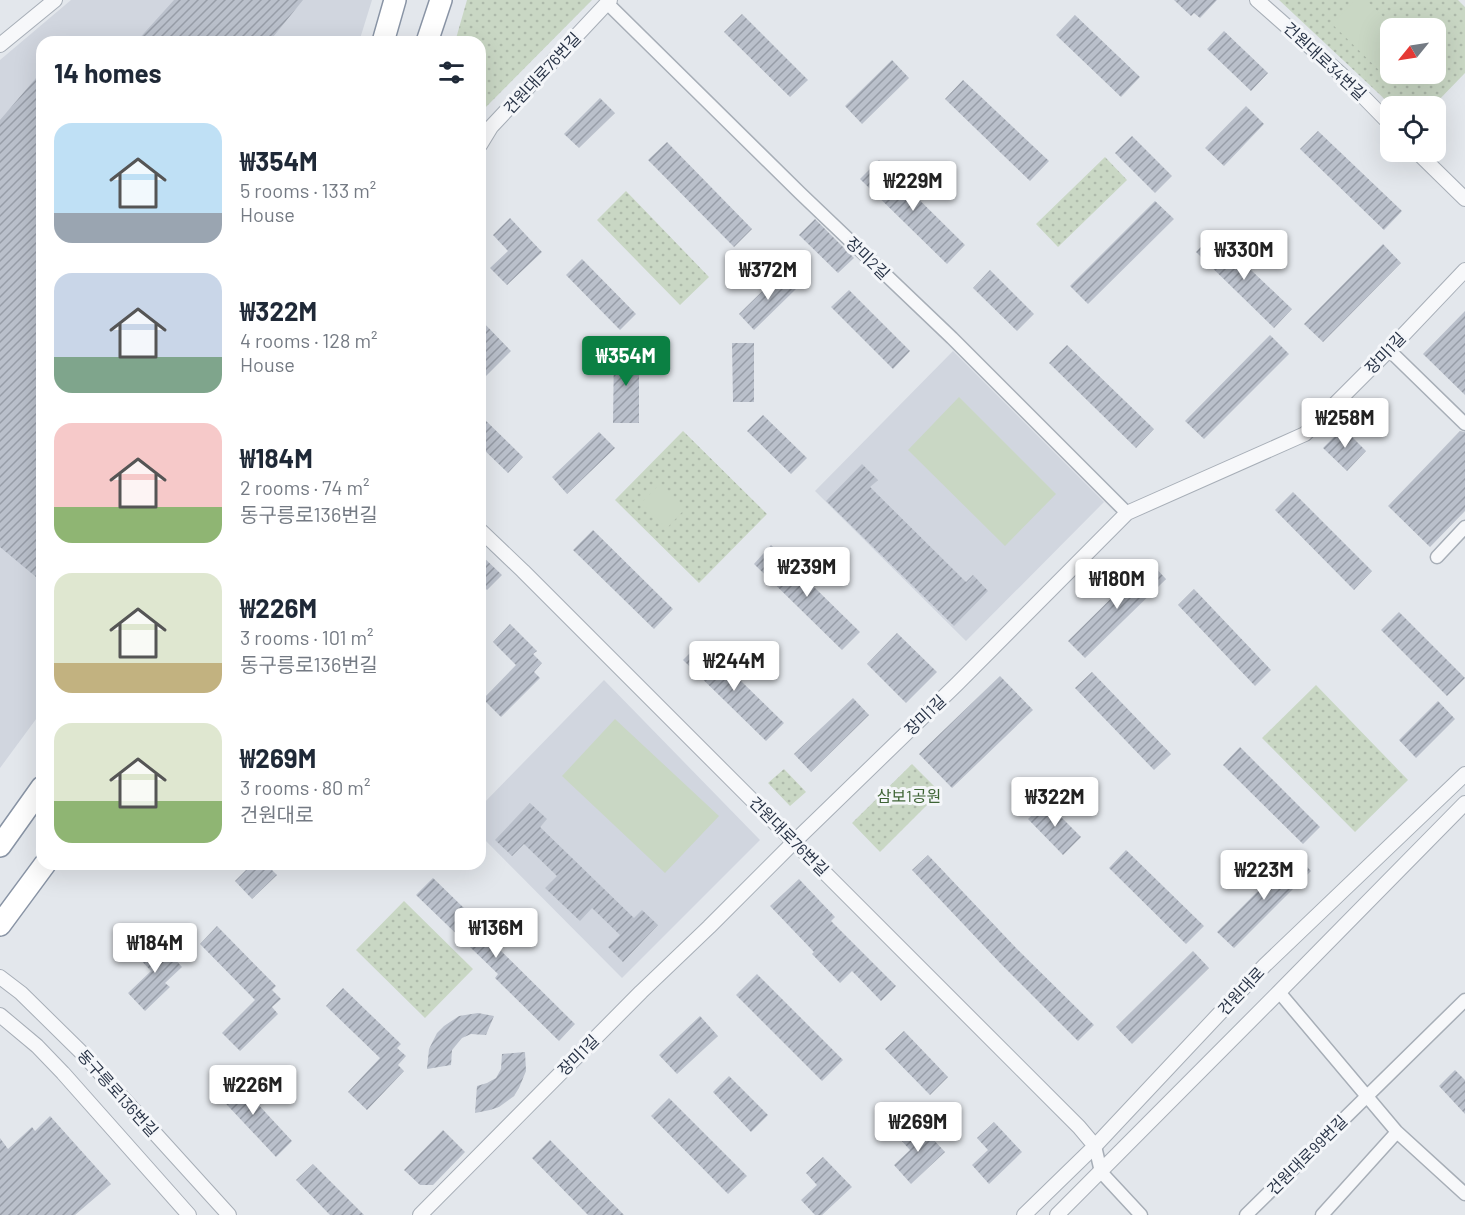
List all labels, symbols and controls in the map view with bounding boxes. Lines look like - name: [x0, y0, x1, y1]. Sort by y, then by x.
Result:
- street label: 건원대로34번길: [1280, 18, 1370, 104]
- north arrow: [1380, 18, 1446, 84]
- map controls: [1380, 18, 1446, 162]
- street label: 건원대로76번길: [499, 28, 584, 117]
- icon: filters: [435, 56, 468, 89]
- text: 14 homes: [54, 57, 161, 88]
- button: locate: [1380, 96, 1446, 162]
- text: ₩354M: [240, 145, 318, 176]
- icon: home: [102, 147, 174, 219]
- pin: ₩229M: [871, 161, 955, 212]
- text: ₩229M: [883, 168, 943, 192]
- text: 5 rooms · 133 m²: [240, 178, 376, 202]
- text: House: [240, 202, 295, 226]
- pin: ₩330M: [1202, 230, 1286, 281]
- street label: 장미2길: [843, 232, 894, 283]
- text: ₩330M: [1214, 237, 1274, 261]
- pin: ₩372M: [726, 250, 810, 301]
- text: ₩372M: [739, 257, 797, 281]
- text: ₩322M: [240, 295, 317, 326]
- icon: home: [102, 297, 174, 369]
- text: 4 rooms · 128 m²: [240, 328, 378, 352]
- street label: 장미1길: [1361, 328, 1409, 377]
- pin: ₩354M: [584, 336, 668, 387]
- text: ₩354M: [596, 343, 656, 367]
- text: House: [240, 352, 295, 376]
- pin: ₩258M: [1303, 398, 1387, 449]
- text: ₩258M: [1316, 405, 1374, 429]
- text: ₩184M: [240, 442, 313, 473]
- icon: home: [102, 447, 174, 519]
- text: 2 rooms · 74 m²: [240, 475, 370, 499]
- text: 동구릉로136번길: [240, 502, 378, 526]
- pin: ₩239M: [765, 547, 849, 598]
- text: ₩239M: [778, 554, 836, 578]
- pin: ₩180M: [1075, 559, 1159, 610]
- text: ₩180M: [1089, 566, 1145, 590]
- text: ₩226M: [240, 592, 317, 623]
- icon: home: [102, 597, 174, 669]
- text: 3 rooms · 101 m²: [240, 625, 373, 649]
- pin: ₩244M: [692, 641, 776, 692]
- text: ₩244M: [703, 648, 765, 672]
- text: 동구릉로136번길: [240, 652, 378, 676]
- street label: 장미1길: [900, 691, 949, 739]
- text: ₩269M: [240, 742, 316, 773]
- icon: home: [102, 747, 174, 819]
- text: 3 rooms · 80 m²: [240, 775, 370, 799]
- pin: ₩322M: [1013, 777, 1097, 828]
- text: ₩322M: [1025, 784, 1085, 808]
- park label: 삼보1공원: [877, 786, 941, 805]
- street label: 건원대로76번길: [746, 792, 833, 879]
- text: 건원대로: [240, 802, 314, 826]
- pin: ₩223M: [1222, 850, 1306, 901]
- text: ₩223M: [1234, 857, 1294, 881]
- pin: ₩136M: [454, 908, 538, 959]
- text: ₩136M: [469, 915, 523, 939]
- pin: ₩184M: [113, 923, 197, 974]
- text: ₩184M: [127, 930, 183, 954]
- street label: 건원대로: [1214, 962, 1268, 1019]
- street label: 장미1길: [553, 1030, 602, 1079]
- street label: 동구릉로136번길: [74, 1045, 162, 1140]
- pin: ₩226M: [211, 1065, 295, 1116]
- text: ₩226M: [223, 1072, 283, 1096]
- pin: ₩269M: [876, 1102, 960, 1153]
- text: ₩269M: [889, 1109, 947, 1133]
- street label: 건원대로99번길: [1263, 1111, 1350, 1198]

